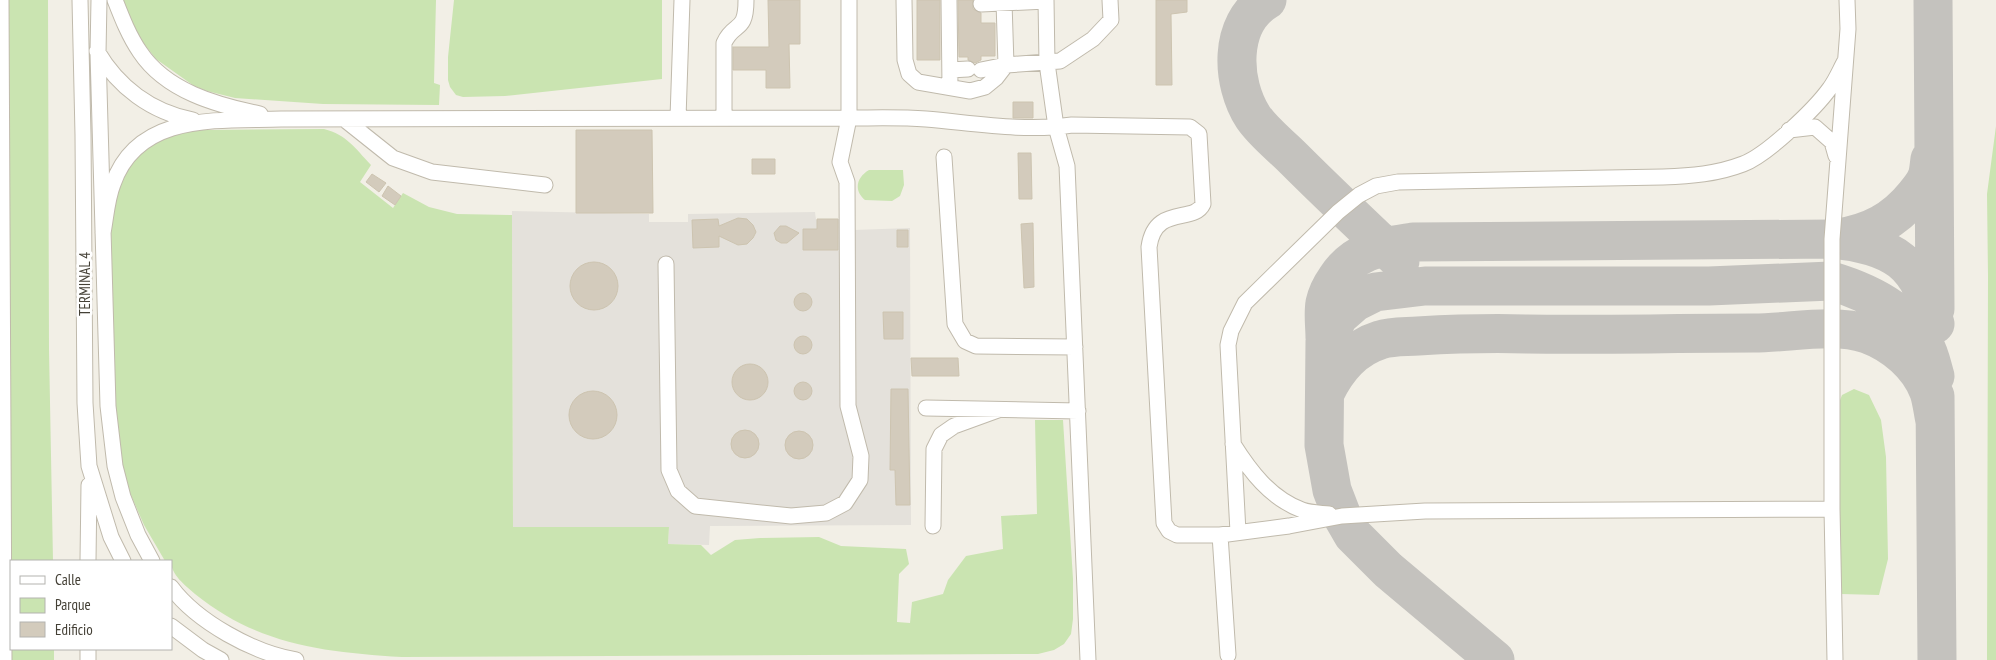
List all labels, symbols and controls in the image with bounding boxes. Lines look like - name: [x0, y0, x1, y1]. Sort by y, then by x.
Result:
- street label: TERMINAL 4: [75, 252, 94, 316]
- legend: [10, 560, 172, 650]
- text: Calle: [55, 570, 81, 589]
- text: Parque: [55, 595, 91, 614]
- text: Edificio: [55, 620, 93, 639]

